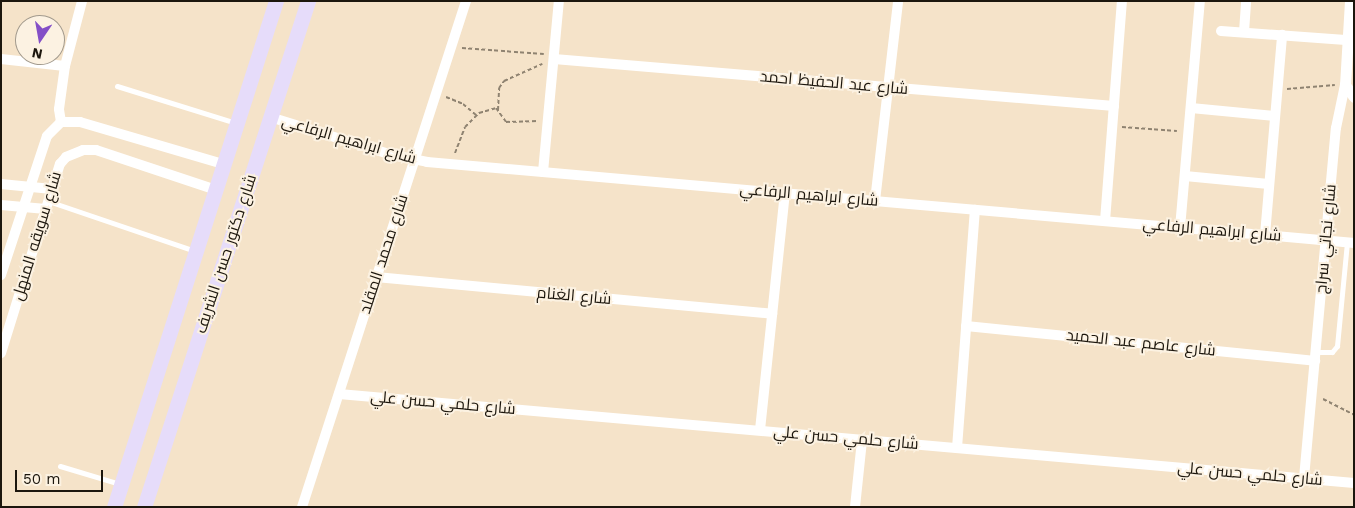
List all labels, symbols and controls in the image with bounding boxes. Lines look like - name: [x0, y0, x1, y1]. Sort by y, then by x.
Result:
- north arrow: [15, 15, 65, 65]
- text: N: [30, 45, 44, 63]
- street label: شارع عبد الحفيظ احمد: [759, 67, 909, 99]
- street label: شارع ابراهيم الرفاعي: [279, 112, 419, 168]
- street label: شارع سويقه المنهل: [8, 169, 66, 303]
- street label: شارع دكتور حسن الشريف: [191, 172, 261, 336]
- street label: شارع ابراهيم الرفاعي: [739, 179, 879, 211]
- street label: شارع نجاتي سراج: [1312, 183, 1340, 295]
- street label: شارع محمد المقلد: [356, 192, 412, 316]
- street label: شارع ابراهيم الرفاعي: [1142, 214, 1282, 246]
- street label: شارع الغنام: [536, 283, 612, 309]
- street label: شارع عاصم عبد الحميد: [1065, 326, 1217, 360]
- street label: شارع حلمي حسن علي: [369, 387, 517, 419]
- street label: شارع حلمي حسن علي: [772, 422, 920, 454]
- street label: شارع حلمي حسن علي: [1176, 458, 1324, 490]
- scale bar: [18, 460, 105, 492]
- text: 50 m: [23, 470, 60, 488]

